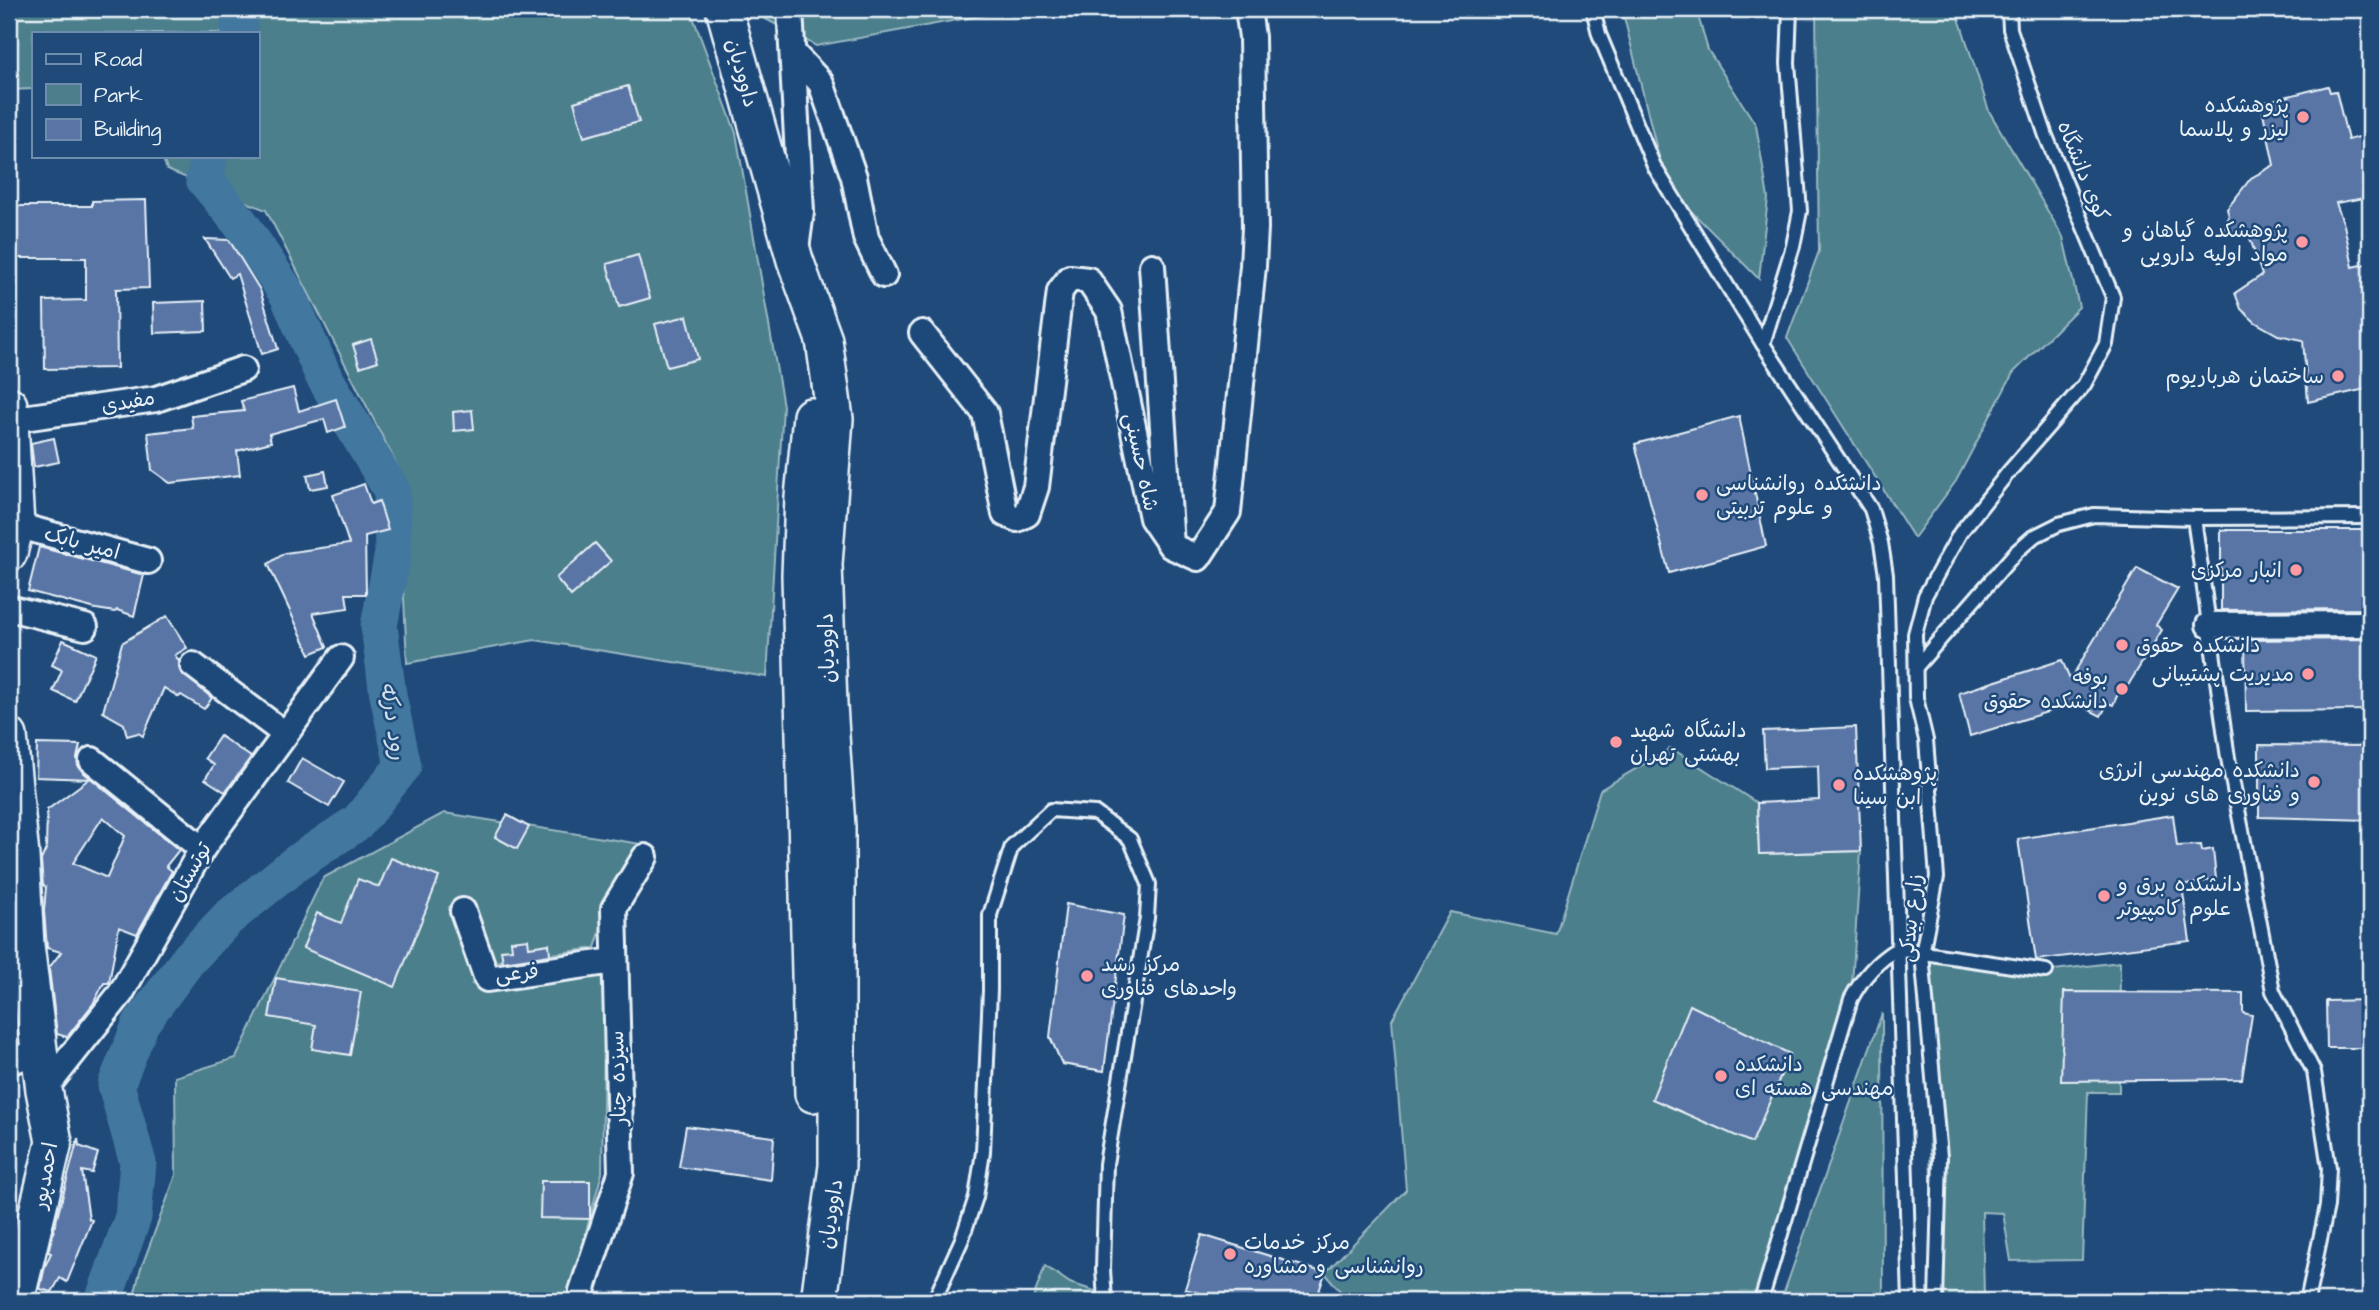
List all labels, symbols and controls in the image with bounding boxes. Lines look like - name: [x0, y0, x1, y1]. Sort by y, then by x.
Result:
- legend: [32, 32, 259, 158]
- street label: داوودیان: [718, 35, 766, 111]
- text: Road: [94, 45, 142, 74]
- text: Park: [94, 81, 143, 110]
- place label: پژوهشکده لیزر و پلاسما: [2179, 91, 2289, 144]
- marker: پژوهشکده لیزر و پلاسما: [2295, 109, 2311, 125]
- text: Building: [94, 115, 162, 146]
- street label: کوی دانشگاه: [2050, 117, 2116, 225]
- place label: پژوهشکده گیاهان و مواد اولیه دارویی: [2121, 216, 2288, 269]
- marker: پژوهشکده گیاهان و مواد اولیه دارویی: [2294, 234, 2310, 250]
- place label: ساختمان هرباریوم: [2166, 362, 2324, 392]
- marker: ساختمان هرباریوم: [2330, 368, 2346, 384]
- street label: مفیدی: [99, 383, 157, 421]
- street label: شاه حسینی: [1116, 410, 1166, 514]
- place label: دانشکده روانشناسی و علوم تربیتی: [1716, 469, 1882, 523]
- marker: دانشکده روانشناسی و علوم تربیتی: [1694, 487, 1710, 503]
- street label: امیر بابک: [41, 519, 123, 567]
- place label: انبار مرکزی: [2191, 556, 2282, 585]
- marker: انبار مرکزی: [2288, 562, 2304, 578]
- street label: داوودیان: [811, 612, 843, 684]
- place label: دانشکده حقوق: [2136, 631, 2260, 660]
- marker: دانشکده حقوق: [2114, 637, 2130, 653]
- place label: مدیریت پشتیبانی: [2152, 660, 2294, 689]
- place label: بوفه دانشکده حقوق: [1984, 663, 2108, 716]
- marker: مدیریت پشتیبانی: [2300, 666, 2316, 682]
- water label: رود درکه: [372, 680, 414, 762]
- marker: بوفه دانشکده حقوق: [2114, 681, 2130, 697]
- place label: دانشگاه شهید بهشتی تهران: [1630, 716, 1747, 769]
- marker: دانشگاه شهید بهشتی تهران: [1608, 734, 1624, 750]
- place label: دانشکده مهندسی انرژی و فناوری های نوین: [2099, 756, 2300, 809]
- place label: پژوهشکده ابن سینا: [1853, 759, 1937, 812]
- marker: دانشکده مهندسی انرژی و فناوری های نوین: [2306, 774, 2322, 790]
- marker: پژوهشکده ابن سینا: [1831, 777, 1847, 793]
- street label: توتستان: [161, 836, 219, 907]
- place label: دانشکده برق و علوم کامپیوتر: [2116, 870, 2242, 924]
- street label: زارع بیدکی: [1892, 872, 1930, 964]
- marker: دانشکده برق و علوم کامپیوتر: [2096, 888, 2112, 904]
- place label: مرکز رشد واحدهای فناوری: [1101, 950, 1237, 1003]
- street label: فرعی: [494, 957, 540, 989]
- marker: مرکز رشد واحدهای فناوری: [1079, 968, 1095, 984]
- street label: سیزده چنار: [602, 1030, 634, 1128]
- place label: دانشکده مهندسی هسته ای: [1735, 1050, 1894, 1103]
- marker: دانشکده مهندسی هسته ای: [1713, 1068, 1729, 1084]
- street label: احمدپور: [25, 1140, 65, 1213]
- street label: داوودیان: [812, 1177, 850, 1251]
- place label: مرکز خدمات روانشناسی و مشاوره: [1244, 1228, 1424, 1281]
- marker: مرکز خدمات روانشناسی و مشاوره: [1222, 1246, 1238, 1262]

